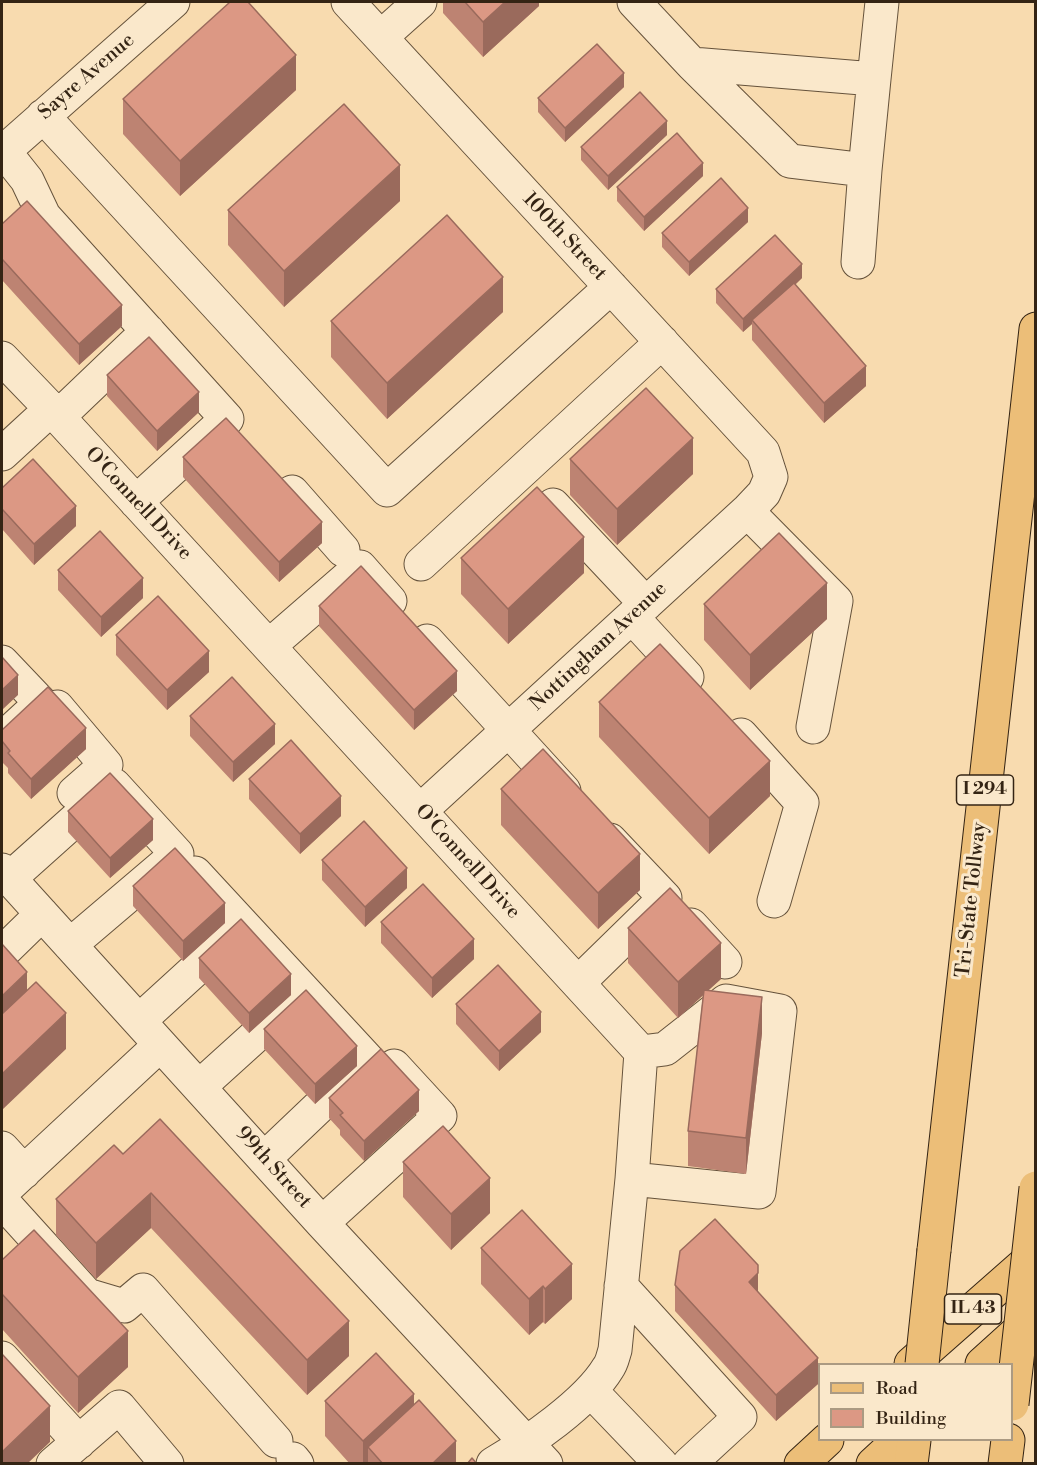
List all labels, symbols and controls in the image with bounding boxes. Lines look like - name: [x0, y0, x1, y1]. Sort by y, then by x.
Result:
- street label: Sayre Avenue: [34, 29, 140, 125]
- street label: 100th Street: [517, 188, 611, 286]
- street label: O'Connell Drive: [79, 442, 197, 566]
- street label: Nottingham Avenue: [526, 577, 672, 717]
- road number: I 294: [956, 775, 1014, 805]
- street label: O'Connell Drive: [409, 800, 525, 924]
- street label: Tri-State Tollway: [952, 821, 992, 979]
- street label: 99th Street: [230, 1122, 316, 1214]
- road number: IL 43: [944, 1294, 1002, 1324]
- legend: [818, 1363, 1013, 1441]
- text: Road: [876, 1377, 918, 1400]
- text: Building: [876, 1407, 946, 1430]

